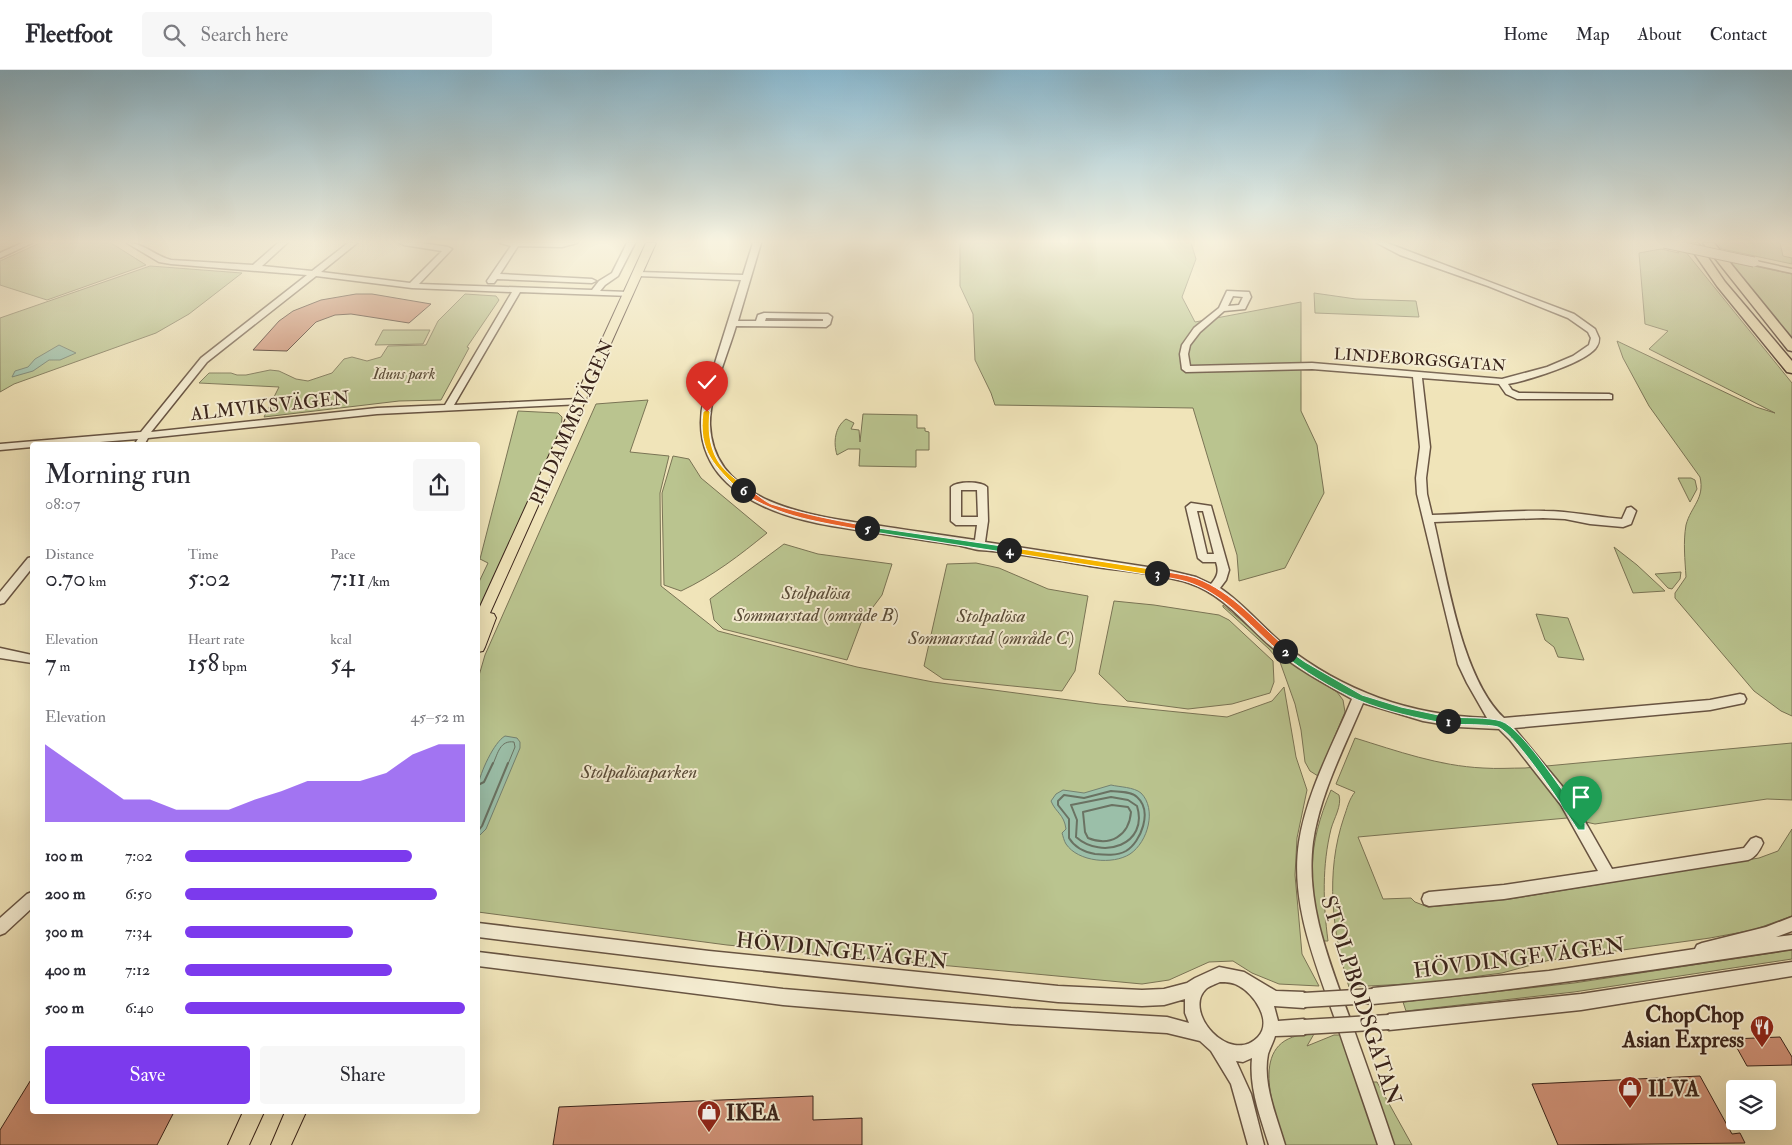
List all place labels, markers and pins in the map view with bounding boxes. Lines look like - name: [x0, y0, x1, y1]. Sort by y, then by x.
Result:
- pin: [686, 361, 728, 412]
- pin: 6: [730, 478, 756, 502]
- pin: 5: [854, 516, 880, 540]
- pin: 4: [996, 538, 1022, 562]
- pin: 3: [1144, 560, 1170, 586]
- pin: 2: [1272, 638, 1298, 664]
- pin: 1: [1436, 708, 1460, 734]
- pin: [1560, 776, 1602, 827]
- place label: ChopChop Asian Express: [1622, 1001, 1744, 1055]
- restaurant icon: ChopChop Asian Express: [1749, 1014, 1775, 1048]
- shop icon: ILVA: [1617, 1075, 1643, 1109]
- place label: ILVA: [1648, 1075, 1701, 1103]
- shop icon: IKEA: [696, 1099, 722, 1133]
- place label: IKEA: [726, 1099, 781, 1127]

